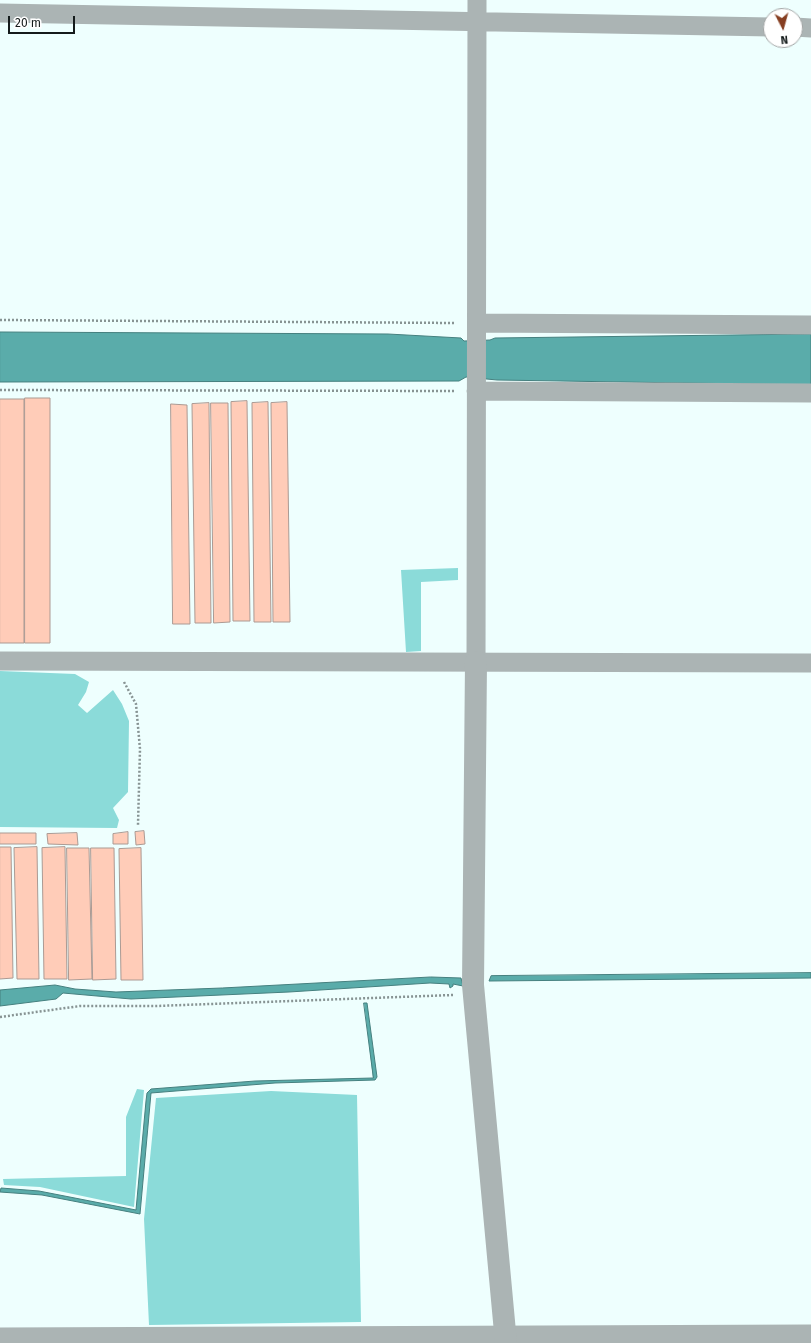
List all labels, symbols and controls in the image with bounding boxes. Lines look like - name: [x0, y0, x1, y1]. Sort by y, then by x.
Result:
- scale bar: [10, 8, 77, 34]
- north arrow: [763, 8, 803, 48]
- text: 20 m: [15, 16, 41, 30]
- text: N: [780, 33, 789, 46]

